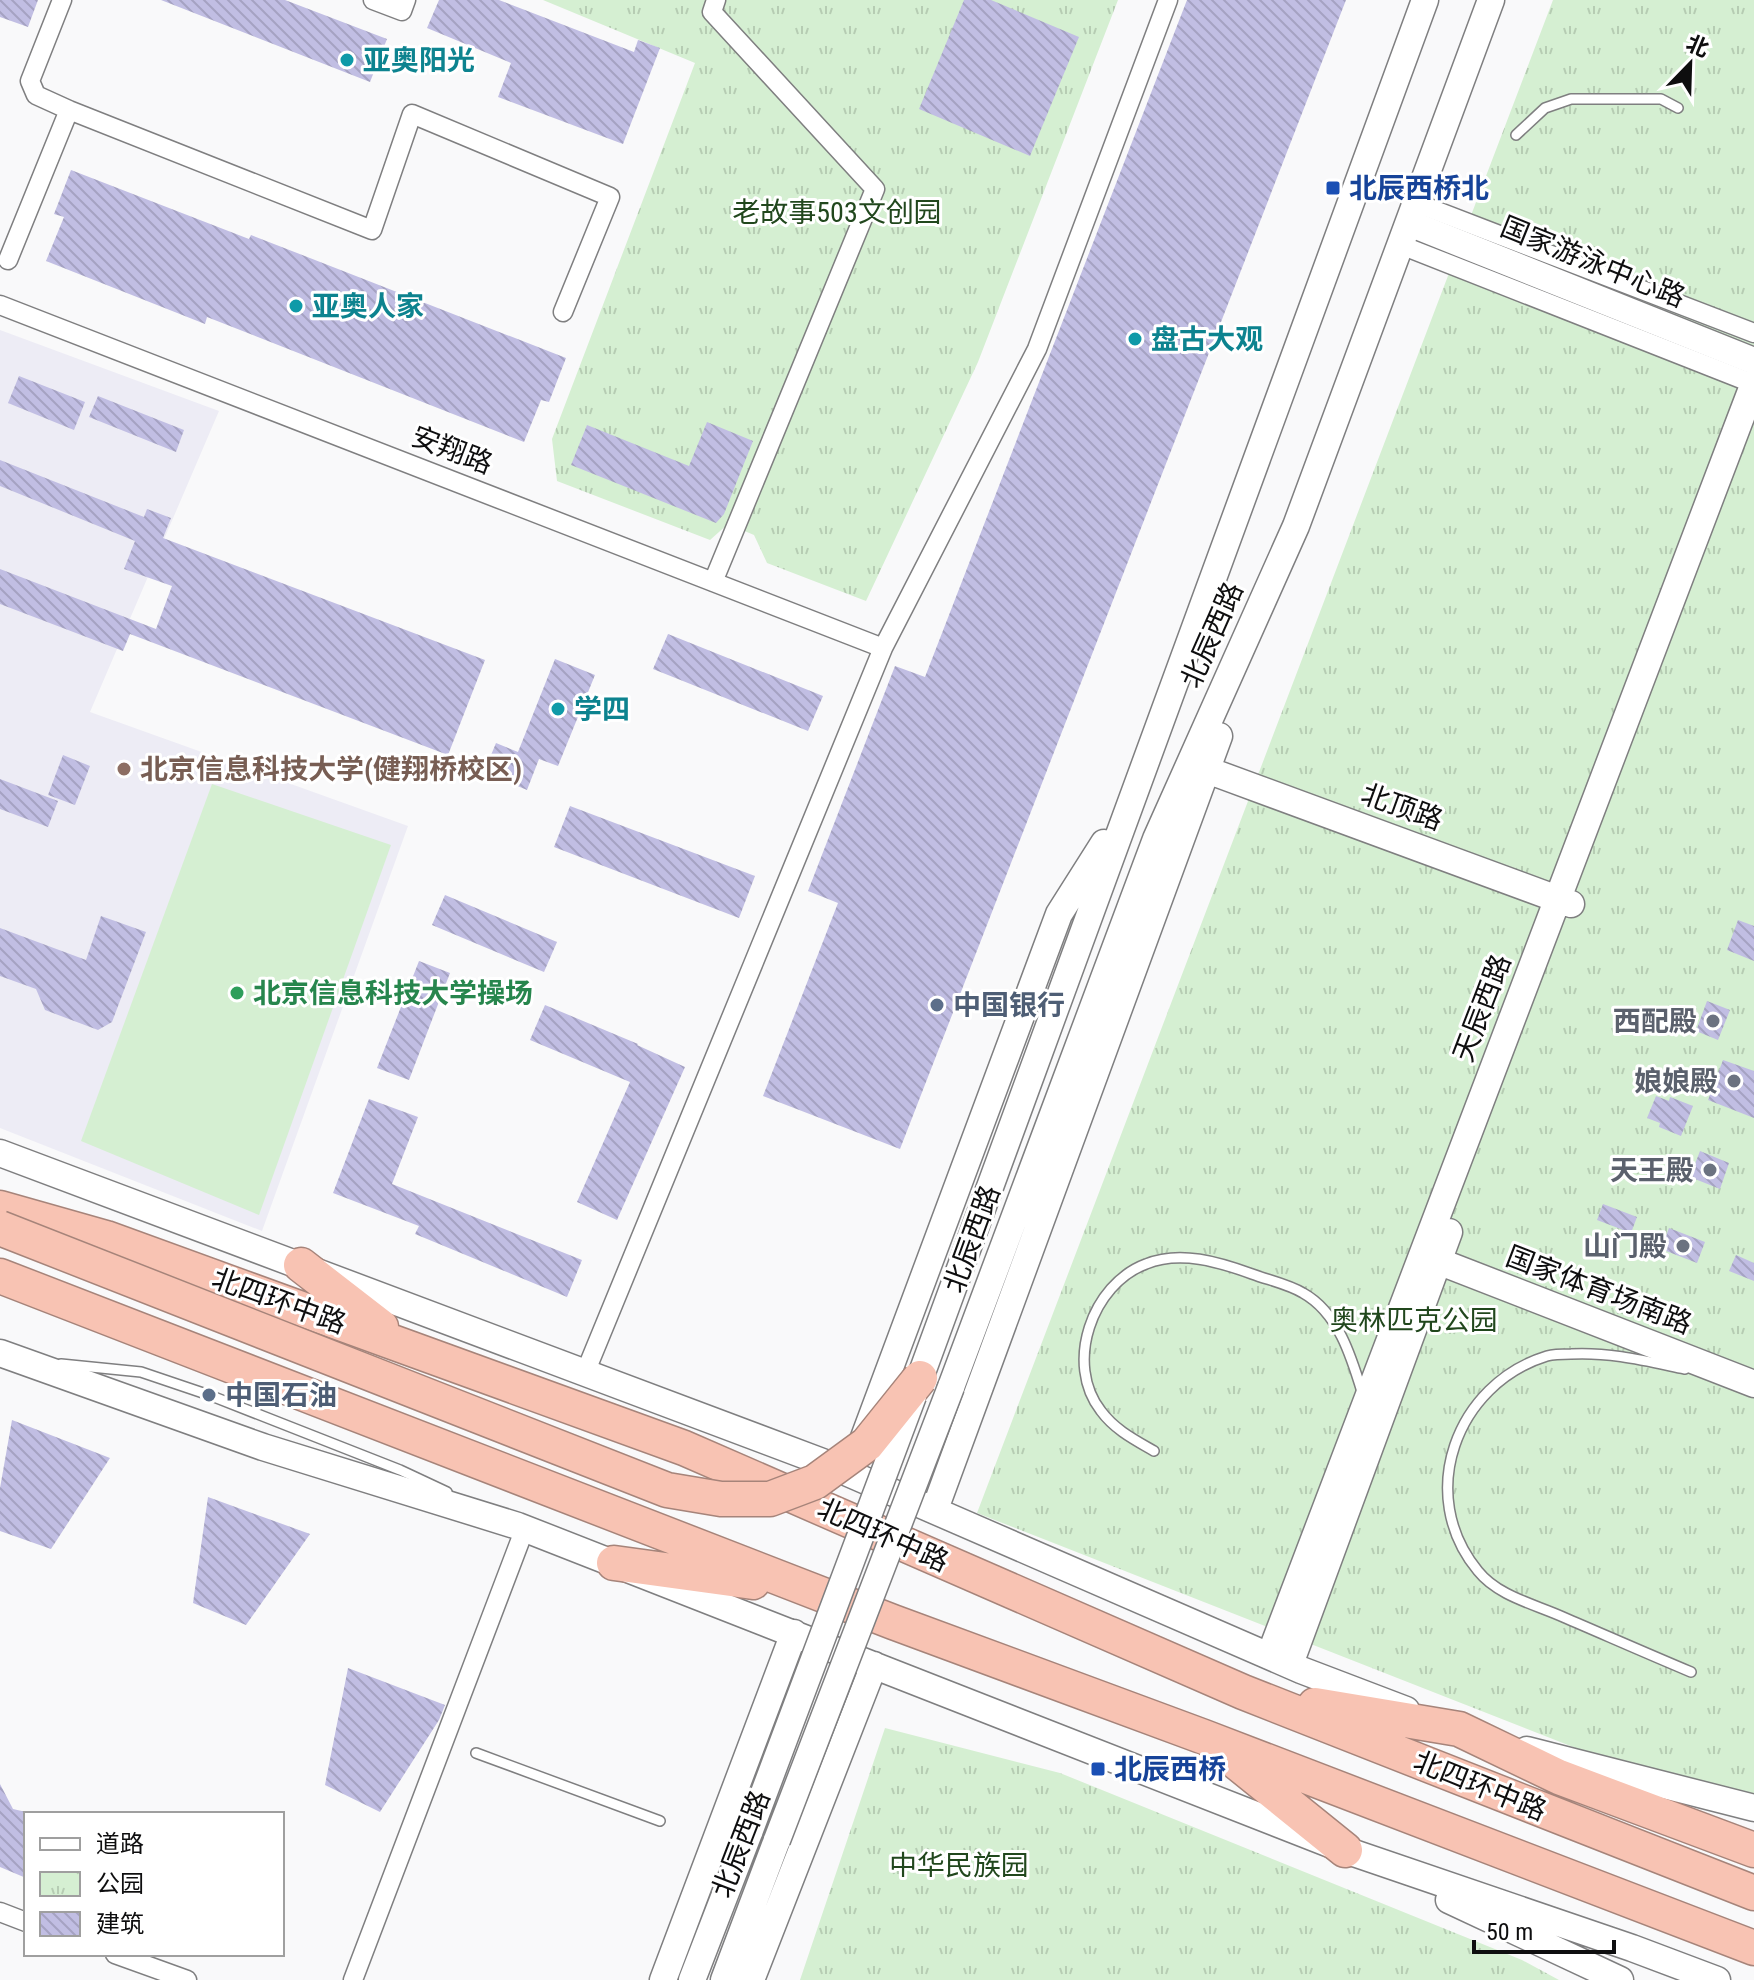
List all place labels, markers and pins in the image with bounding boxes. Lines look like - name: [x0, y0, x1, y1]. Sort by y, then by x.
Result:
- place label: 亚奥阳光: [363, 44, 475, 77]
- marker: 亚奥阳光: [338, 51, 356, 69]
- place label: 北辰西桥北: [1349, 172, 1489, 205]
- marker: 北辰西桥北: [1324, 179, 1342, 197]
- place label: 亚奥人家: [312, 290, 424, 323]
- marker: 亚奥人家: [287, 297, 305, 315]
- place label: 盘古大观: [1151, 323, 1263, 356]
- marker: 盘古大观: [1126, 330, 1144, 348]
- place label: 学四: [574, 693, 630, 726]
- marker: 学四: [549, 700, 567, 718]
- place label: 北京信息科技大学(健翔桥校区): [140, 753, 522, 786]
- marker: 北京信息科技大学(健翔桥校区): [115, 760, 133, 778]
- place label: 北京信息科技大学操场: [253, 977, 533, 1010]
- marker: 北京信息科技大学操场: [228, 984, 246, 1002]
- place label: 中国银行: [953, 989, 1065, 1022]
- marker: 中国银行: [928, 996, 946, 1014]
- place label: 西配殿: [1613, 1005, 1697, 1038]
- marker: 西配殿: [1704, 1012, 1722, 1030]
- place label: 娘娘殿: [1634, 1065, 1718, 1098]
- marker: 娘娘殿: [1725, 1072, 1743, 1090]
- place label: 天王殿: [1610, 1154, 1694, 1187]
- marker: 天王殿: [1701, 1161, 1719, 1179]
- place label: 山门殿: [1583, 1230, 1667, 1263]
- marker: 山门殿: [1674, 1237, 1692, 1255]
- place label: 中国石油: [225, 1379, 337, 1412]
- marker: 中国石油: [200, 1386, 218, 1404]
- place label: 北辰西桥: [1114, 1753, 1226, 1786]
- marker: 北辰西桥: [1089, 1760, 1107, 1778]

